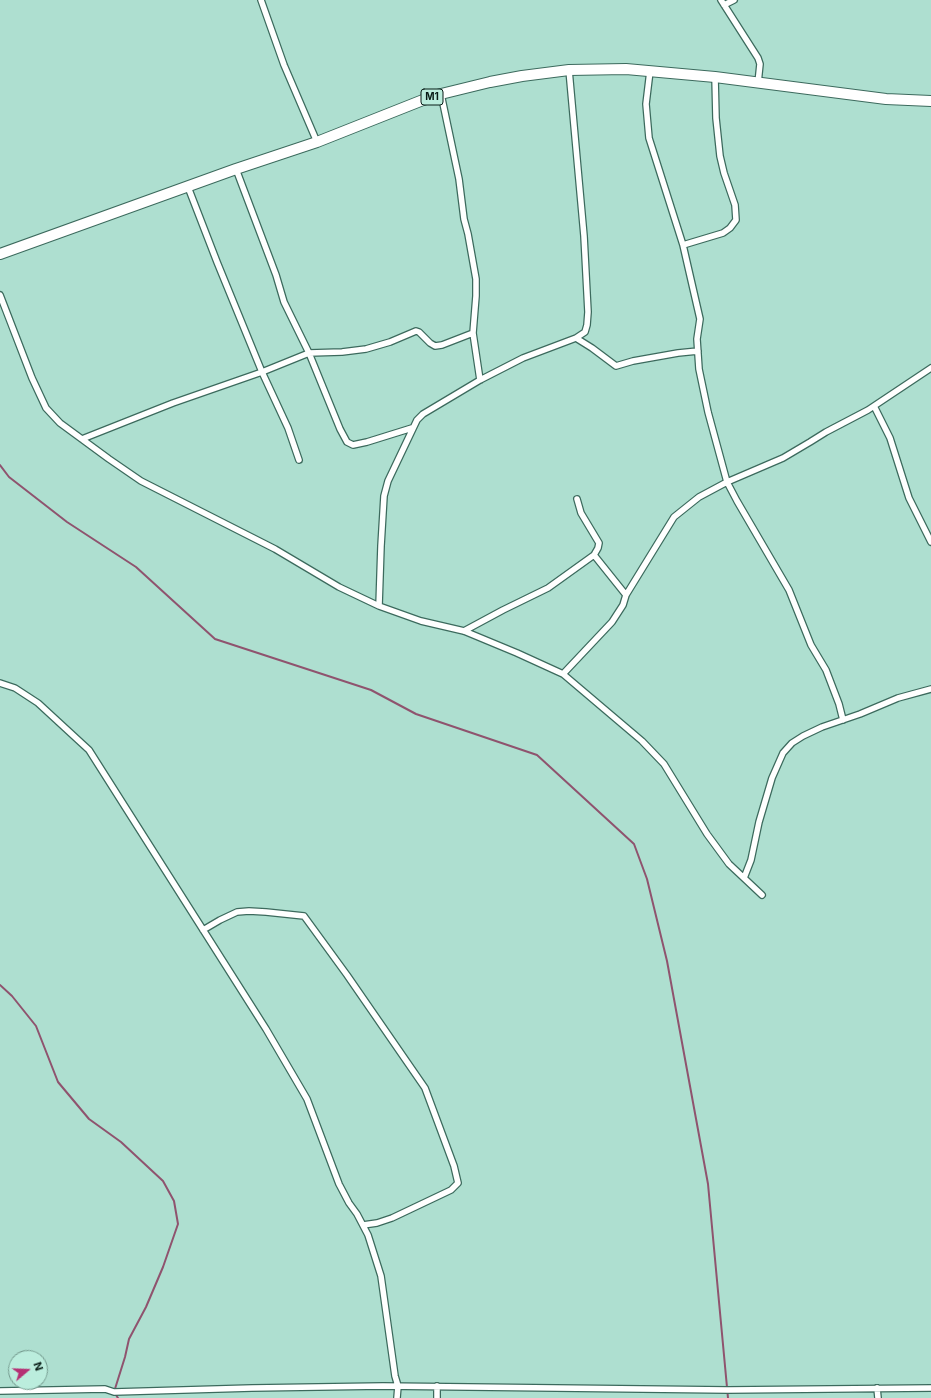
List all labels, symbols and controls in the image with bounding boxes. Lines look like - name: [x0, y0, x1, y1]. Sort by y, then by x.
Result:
- road number: M1: [421, 89, 443, 105]
- north arrow: [8, 1350, 48, 1390]
- text: N: [30, 1360, 46, 1373]

